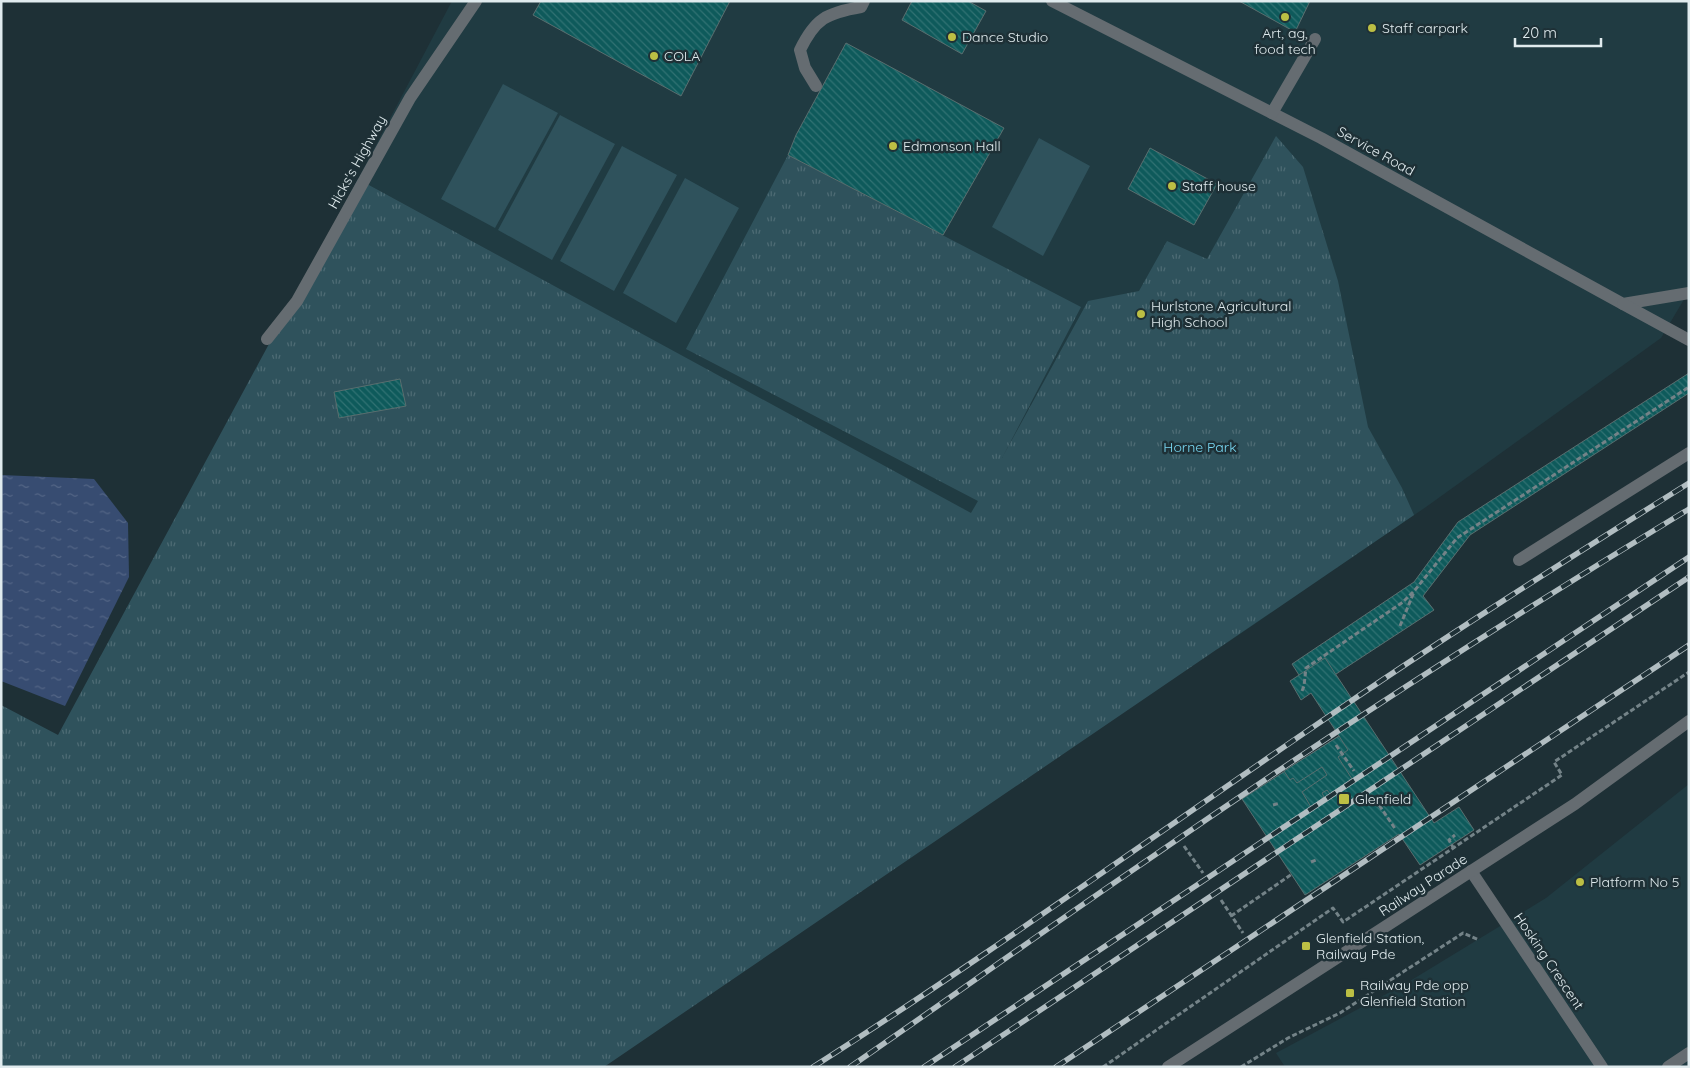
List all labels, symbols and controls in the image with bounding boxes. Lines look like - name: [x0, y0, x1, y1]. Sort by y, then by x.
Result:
- marker: Art, ag, food tech: [1279, 11, 1291, 23]
- scale bar: [1515, 15, 1601, 47]
- place label: Staff carpark: [1382, 19, 1468, 37]
- marker: Staff carpark: [1366, 22, 1378, 34]
- text: 20 m: [1522, 23, 1557, 42]
- place label: Art, ag, food tech: [1254, 24, 1316, 58]
- place label: Dance Studio: [962, 28, 1048, 46]
- marker: Dance Studio: [946, 31, 958, 43]
- place label: COLA: [664, 47, 700, 65]
- marker: COLA: [648, 50, 660, 62]
- street label: Hicks's Highway: [324, 112, 390, 212]
- street label: Service Road: [1334, 122, 1418, 180]
- place label: Edmonson Hall: [903, 137, 1001, 155]
- marker: Edmonson Hall: [887, 140, 899, 152]
- place label: Staff house: [1182, 177, 1256, 195]
- marker: Staff house: [1166, 180, 1178, 192]
- place label: Hurlstone Agricultural High School: [1151, 297, 1291, 331]
- marker: Hurlstone Agricultural High School: [1135, 308, 1147, 320]
- park label: Horne Park: [1163, 438, 1237, 456]
- place label: Glenfield: [1355, 790, 1411, 808]
- marker: Glenfield: [1337, 792, 1351, 806]
- street label: Railway Parade: [1375, 850, 1471, 920]
- place label: Platform No 5: [1590, 873, 1680, 891]
- marker: Platform No 5: [1574, 876, 1586, 888]
- street label: Hosking Crescent: [1510, 909, 1588, 1013]
- place label: Glenfield Station, Railway Pde: [1316, 929, 1425, 963]
- marker: Glenfield Station, Railway Pde: [1300, 940, 1312, 952]
- place label: Railway Pde opp Glenfield Station: [1360, 976, 1469, 1010]
- marker: Railway Pde opp Glenfield Station: [1344, 987, 1356, 999]

